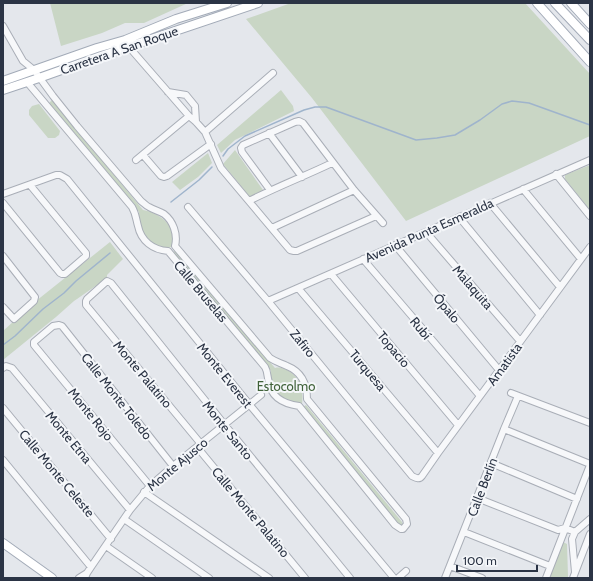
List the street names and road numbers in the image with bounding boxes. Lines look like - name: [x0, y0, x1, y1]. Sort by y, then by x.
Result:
- street label: Carretera A San Roque: [58, 22, 180, 78]
- street label: Avenida Punta Esmeralda: [362, 194, 496, 266]
- street label: Calle Bruselas: [171, 257, 232, 325]
- street label: Malaquita: [449, 262, 497, 313]
- street label: Ópalo: [430, 290, 464, 326]
- street label: Rubí: [407, 313, 435, 343]
- street label: Zafiro: [287, 326, 319, 360]
- street label: Topacio: [374, 328, 414, 370]
- street label: Monte Palatino: [110, 337, 176, 411]
- street label: Monte Everest: [194, 339, 256, 411]
- street label: Amatista: [483, 339, 525, 388]
- street label: Turquesa: [346, 346, 390, 394]
- street label: Calle Monte Toledo: [78, 349, 156, 443]
- street label: Monte Rojo: [64, 384, 117, 444]
- street label: Monte Santo: [199, 397, 257, 463]
- street label: Monte Etna: [42, 408, 96, 467]
- street label: Calle Monte Celeste: [16, 426, 98, 520]
- street label: Monte Ajusco: [143, 434, 211, 495]
- street label: Calle Berlín: [464, 455, 500, 519]
- street label: Calle Monte Palatino: [209, 464, 293, 560]

